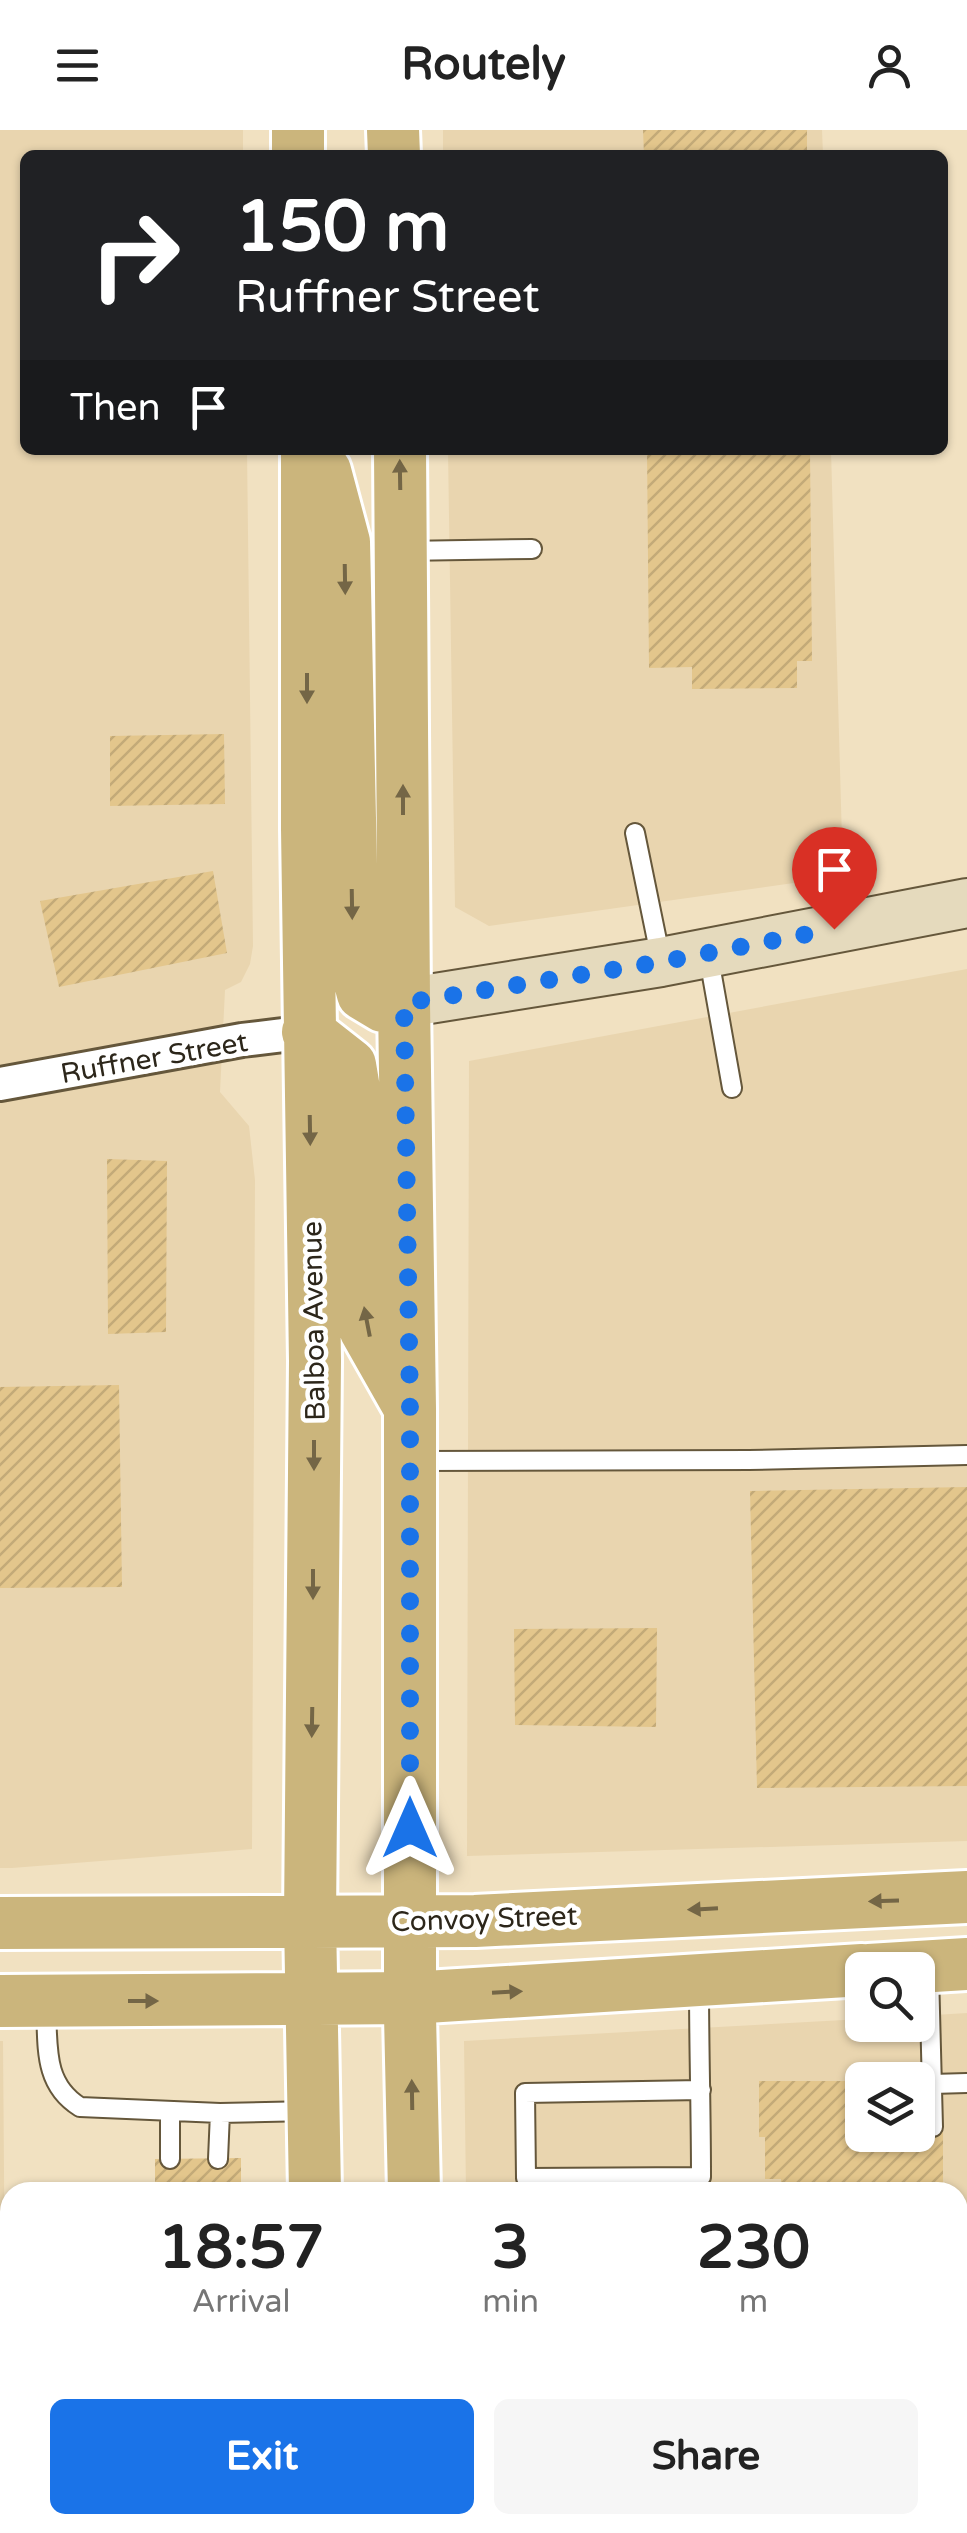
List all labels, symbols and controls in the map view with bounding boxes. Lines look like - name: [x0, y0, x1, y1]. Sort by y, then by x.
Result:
- icon: menu: [50, 38, 105, 93]
- text: Routely: [401, 38, 566, 92]
- icon: person: [862, 38, 917, 93]
- text: 150 m: [235, 186, 449, 270]
- icon: right: [70, 190, 200, 320]
- text: Ruffner Street: [235, 271, 540, 325]
- icon: arrive: [181, 380, 236, 435]
- text: Then: [70, 385, 161, 431]
- one-way arrow: [392, 459, 408, 491]
- one-way arrow: [337, 564, 353, 596]
- one-way arrow: [299, 672, 315, 704]
- one-way arrow: [395, 784, 411, 816]
- pin: [792, 827, 877, 930]
- icon: arrive: [807, 842, 862, 897]
- one-way arrow: [344, 889, 360, 921]
- street label: Ruffner Street: [58, 1025, 251, 1091]
- one-way arrow: [303, 1114, 319, 1146]
- street label: Balboa Avenue: [295, 1221, 333, 1421]
- one-way arrow: [359, 1306, 374, 1338]
- one-way arrow: [306, 1439, 322, 1471]
- one-way arrow: [305, 1568, 321, 1600]
- one-way arrow: [303, 1707, 319, 1739]
- position arrow: [358, 1776, 462, 1880]
- one-way arrow: [867, 1893, 899, 1909]
- street label: Convoy Street: [390, 1899, 578, 1939]
- one-way arrow: [687, 1901, 719, 1917]
- map controls: [845, 1952, 935, 2152]
- button: search: [845, 1952, 935, 2042]
- one-way arrow: [492, 1984, 524, 2000]
- one-way arrow: [127, 1993, 159, 2009]
- button: layers: [845, 2062, 935, 2152]
- one-way arrow: [403, 2079, 419, 2111]
- text: 18:57: [158, 2212, 324, 2284]
- text: 3: [492, 2212, 529, 2284]
- text: 230: [697, 2212, 810, 2284]
- text: Arrival: [192, 2283, 291, 2321]
- text: min: [482, 2283, 539, 2321]
- text: m: [739, 2283, 768, 2321]
- button: Exit: [50, 2399, 474, 2514]
- button: Share: [494, 2399, 918, 2514]

